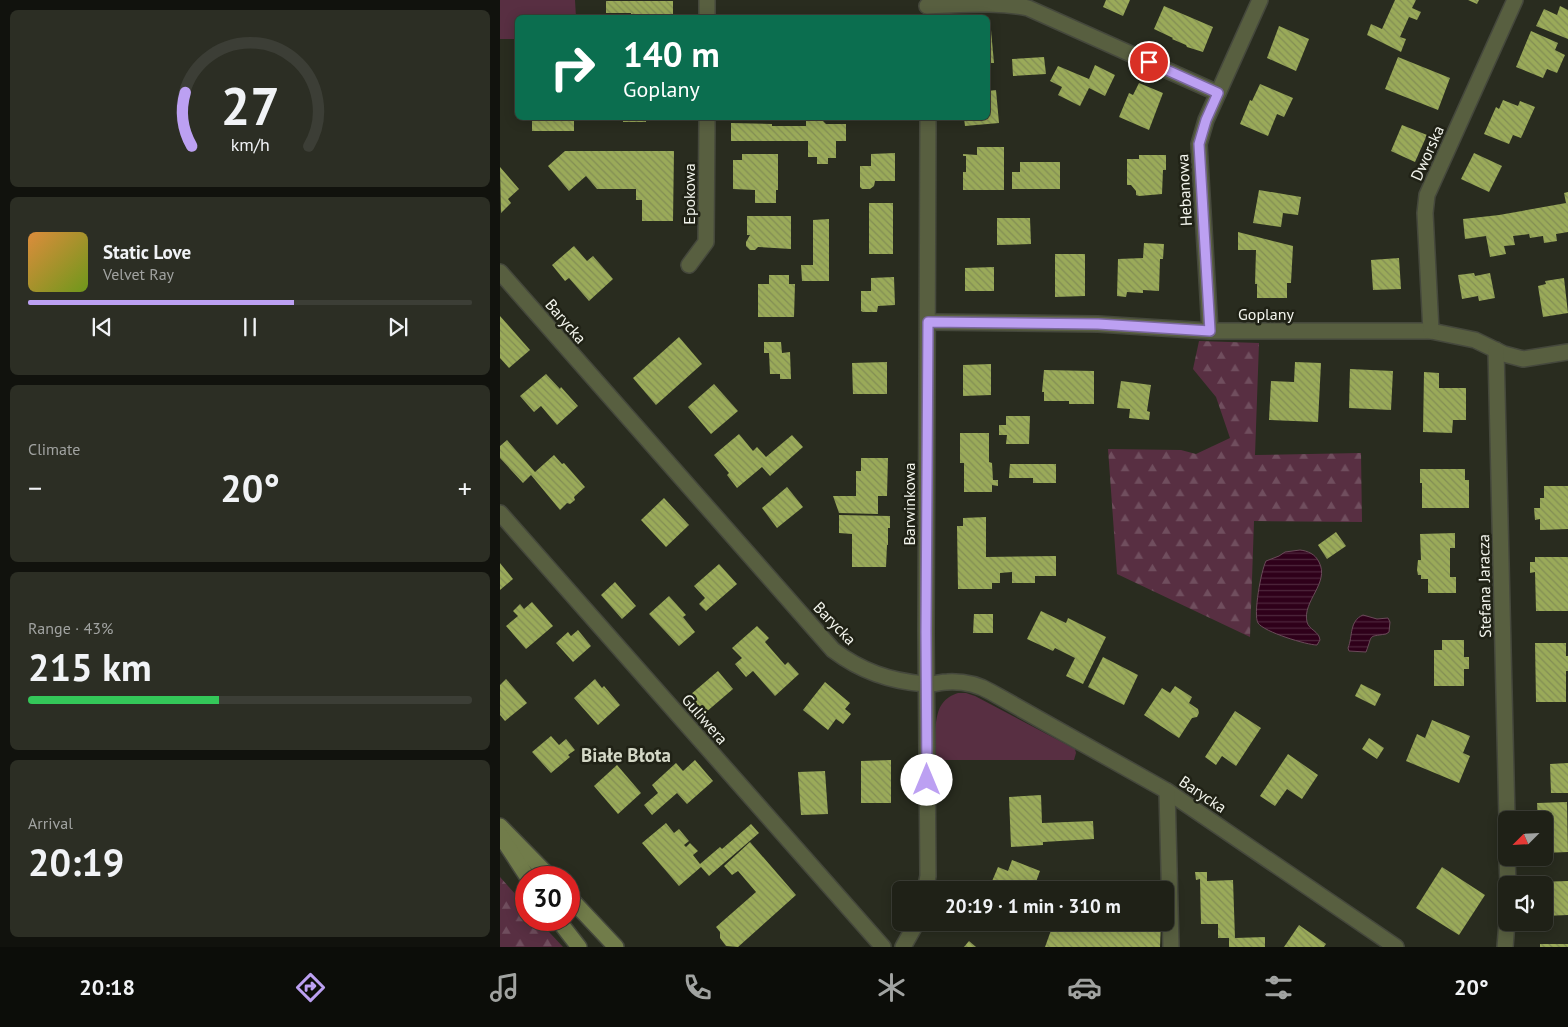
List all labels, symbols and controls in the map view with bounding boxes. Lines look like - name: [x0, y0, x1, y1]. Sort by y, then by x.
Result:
- text: 140 m: [623, 31, 720, 77]
- icon: right: [540, 35, 605, 100]
- pin: [1128, 41, 1170, 83]
- icon: arrive: [1135, 48, 1163, 76]
- text: 27: [221, 72, 279, 139]
- text: Goplany: [623, 75, 700, 103]
- street label: Dworska: [1406, 122, 1448, 184]
- text: km/h: [230, 133, 270, 156]
- street label: Hebanowa: [1172, 153, 1196, 227]
- street label: Epokowa: [679, 163, 699, 225]
- text: Static Love: [103, 240, 191, 264]
- text: Velvet Ray: [103, 264, 174, 284]
- street label: Barycka: [541, 295, 591, 347]
- street label: Goplany: [1238, 304, 1294, 324]
- icon: previous: [88, 313, 116, 341]
- icon: pause: [236, 313, 264, 341]
- icon: next: [384, 313, 412, 341]
- text: Climate: [28, 439, 80, 459]
- street label: Barwinkowa: [899, 462, 919, 546]
- text: 20°: [220, 463, 280, 512]
- text: −: [28, 469, 42, 506]
- text: +: [458, 469, 472, 506]
- street label: Stefana Jaracza: [1473, 534, 1495, 638]
- street label: Barycka: [809, 597, 861, 649]
- text: Range · 43%: [28, 618, 113, 638]
- text: 215 km: [28, 642, 152, 691]
- street label: Guliwera: [678, 690, 732, 748]
- district label: Białe Błota: [581, 743, 671, 767]
- position arrow: [900, 753, 952, 805]
- street label: Barycka: [1176, 771, 1230, 817]
- north arrow: [1498, 811, 1552, 866]
- map controls: [1498, 811, 1553, 931]
- text: Arrival: [28, 813, 73, 833]
- text: 20:19: [28, 837, 124, 886]
- speed limit sign: 30: [515, 866, 580, 931]
- button: sound: [1498, 876, 1553, 931]
- text: 20:19 · 1 min · 310 m: [945, 894, 1121, 918]
- icon: directions: [293, 970, 328, 1005]
- icon: music: [487, 970, 522, 1005]
- icon: phone: [680, 970, 715, 1005]
- icon: climate: [874, 970, 909, 1005]
- icon: car: [1067, 970, 1102, 1005]
- icon: filters: [1261, 970, 1296, 1005]
- text: 20:18: [79, 973, 135, 1001]
- text: 20°: [1454, 973, 1489, 1001]

